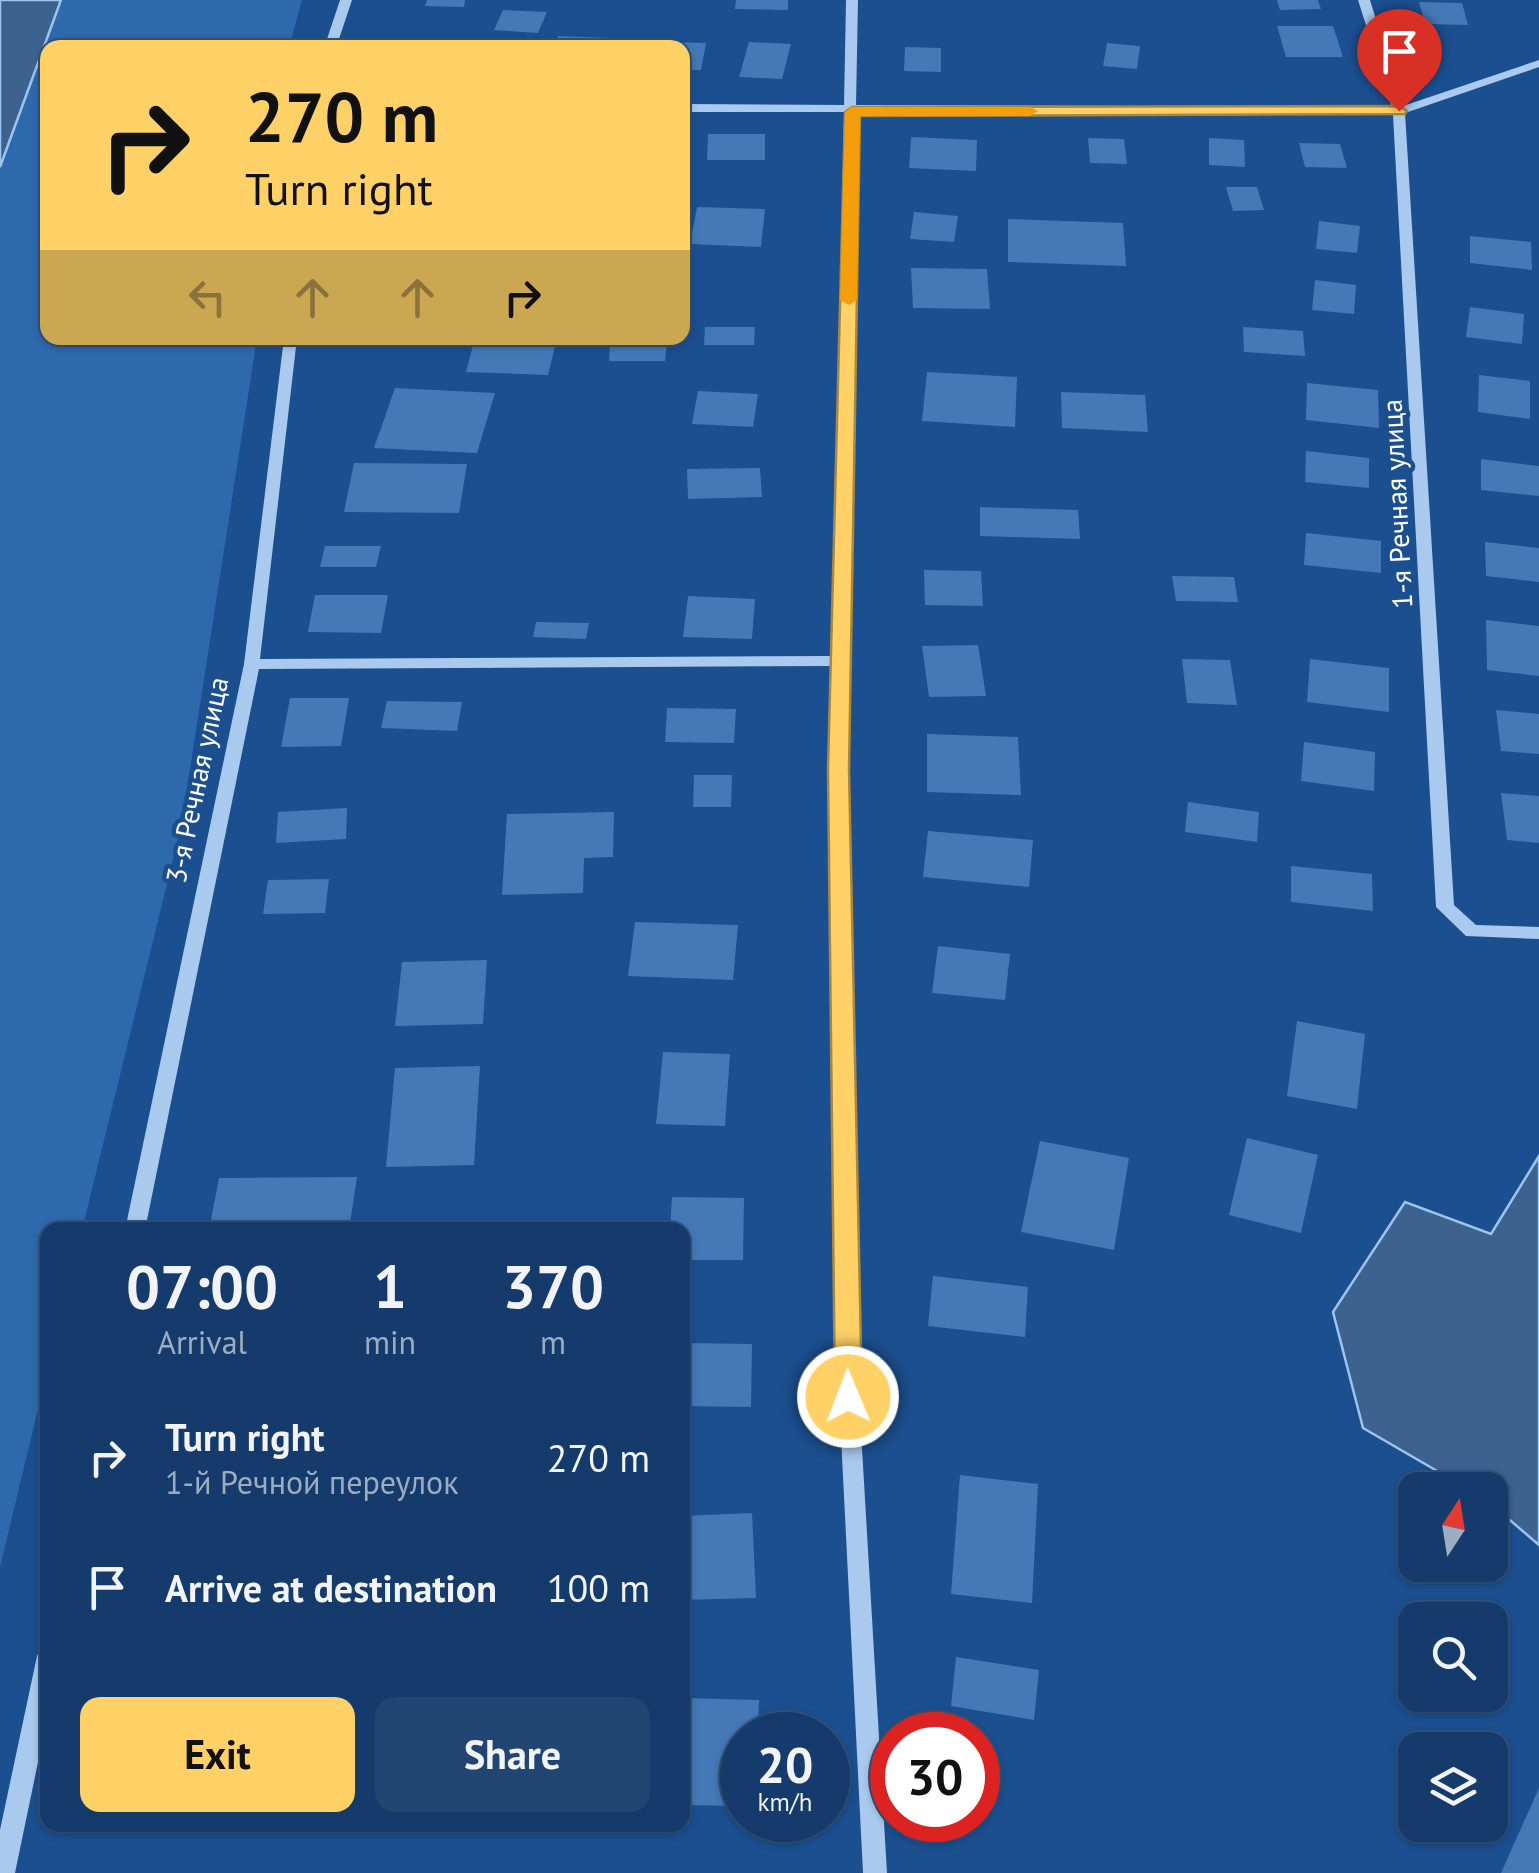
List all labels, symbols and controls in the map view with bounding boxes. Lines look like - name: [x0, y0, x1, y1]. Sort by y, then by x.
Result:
- pin: [1357, 9, 1442, 112]
- icon: arrive: [1372, 24, 1427, 79]
- text: 270 m: [245, 71, 438, 161]
- icon: right: [80, 80, 210, 210]
- text: Turn right: [245, 159, 433, 217]
- icon: left: [180, 270, 235, 325]
- icon: ahead: [285, 270, 340, 325]
- icon: ahead: [390, 270, 445, 325]
- icon: right: [495, 270, 550, 325]
- street label: 1-я Речная улица: [1373, 398, 1420, 610]
- street label: 3-я Речная улица: [157, 673, 236, 886]
- text: 07:00: [126, 1247, 278, 1325]
- text: 1: [373, 1247, 407, 1325]
- text: 370: [502, 1247, 604, 1325]
- text: Arrival: [157, 1321, 247, 1363]
- text: min: [364, 1321, 416, 1363]
- text: m: [540, 1321, 566, 1363]
- position arrow: [796, 1345, 900, 1449]
- text: Turn right: [165, 1412, 325, 1461]
- icon: right: [80, 1430, 135, 1485]
- text: 270 m: [547, 1433, 650, 1482]
- text: 1-й Речной переулок: [165, 1461, 459, 1503]
- north arrow: [1398, 1472, 1508, 1582]
- map controls: [1398, 1472, 1508, 1842]
- icon: arrive: [80, 1560, 135, 1615]
- text: Arrive at destination: [165, 1563, 497, 1612]
- text: 100 m: [547, 1563, 650, 1612]
- button: search: [1398, 1602, 1508, 1712]
- button: Exit: [80, 1697, 355, 1812]
- button: Share: [375, 1697, 650, 1812]
- speed limit sign: 30: [870, 1712, 1000, 1842]
- text: 20: [757, 1732, 813, 1797]
- button: layers: [1398, 1732, 1508, 1842]
- text: km/h: [758, 1786, 812, 1818]

